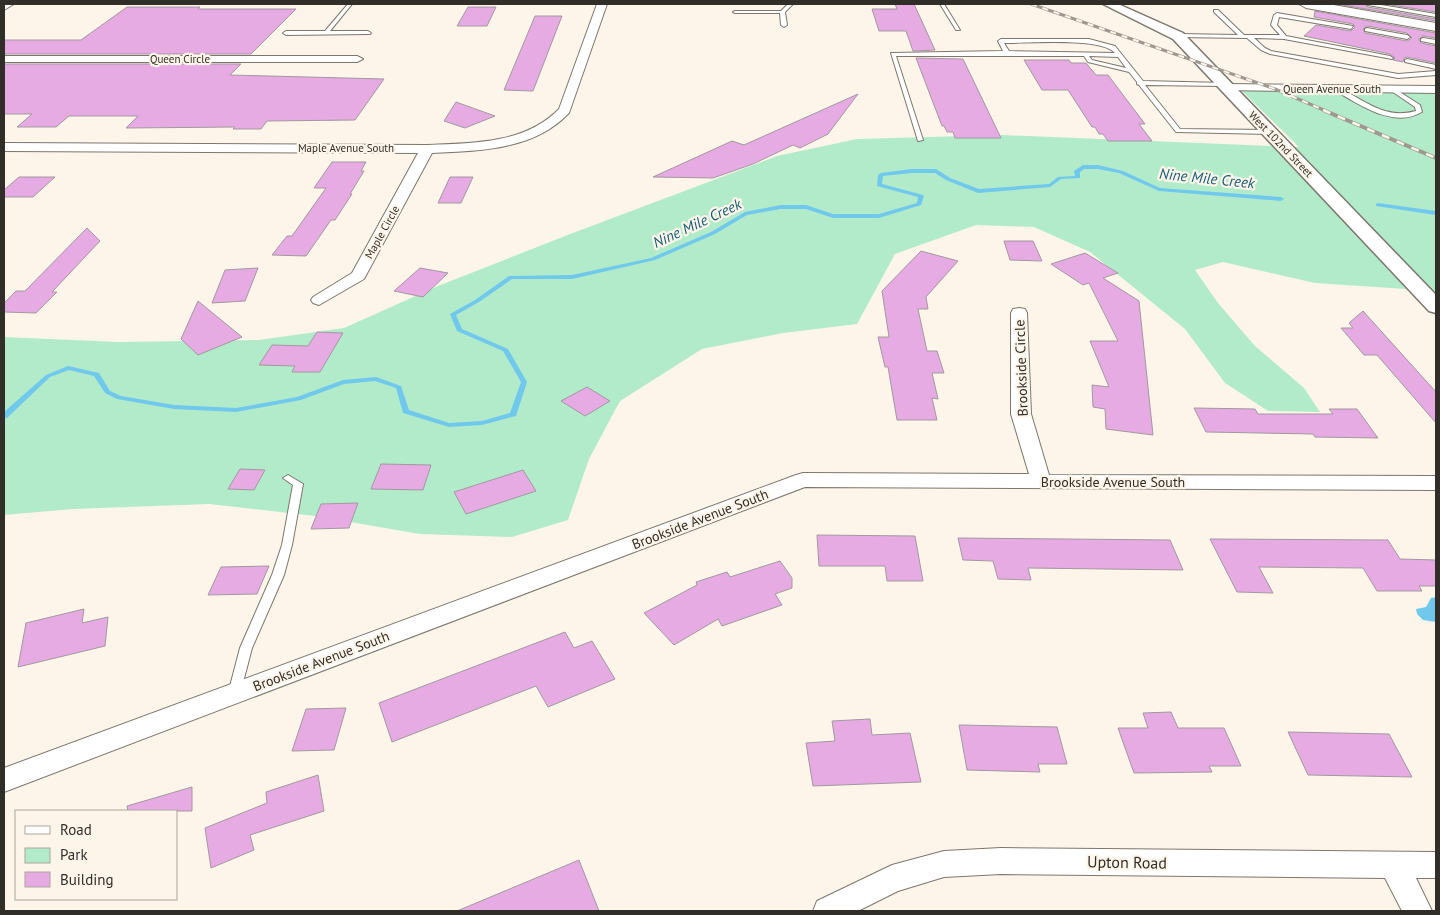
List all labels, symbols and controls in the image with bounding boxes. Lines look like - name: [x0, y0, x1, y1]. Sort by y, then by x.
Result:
- street label: Queen Circle: [150, 52, 211, 66]
- street label: Queen Avenue South: [1283, 82, 1381, 96]
- street label: West 102nd Street: [1246, 108, 1316, 180]
- street label: Maple Avenue South: [298, 141, 394, 155]
- water label: Nine Mile Creek: [1158, 164, 1257, 193]
- water label: Nine Mile Creek: [650, 194, 746, 252]
- street label: Maple Circle: [362, 203, 403, 261]
- street label: Brookside Circle: [1010, 319, 1032, 417]
- street label: Brookside Avenue South: [1041, 473, 1185, 491]
- street label: Brookside Avenue South: [629, 485, 771, 553]
- street label: Brookside Avenue South: [250, 627, 392, 695]
- legend: [15, 810, 178, 900]
- text: Road: [60, 820, 92, 839]
- text: Park: [60, 845, 88, 864]
- street label: Upton Road: [1087, 851, 1167, 873]
- text: Building: [60, 870, 114, 889]

